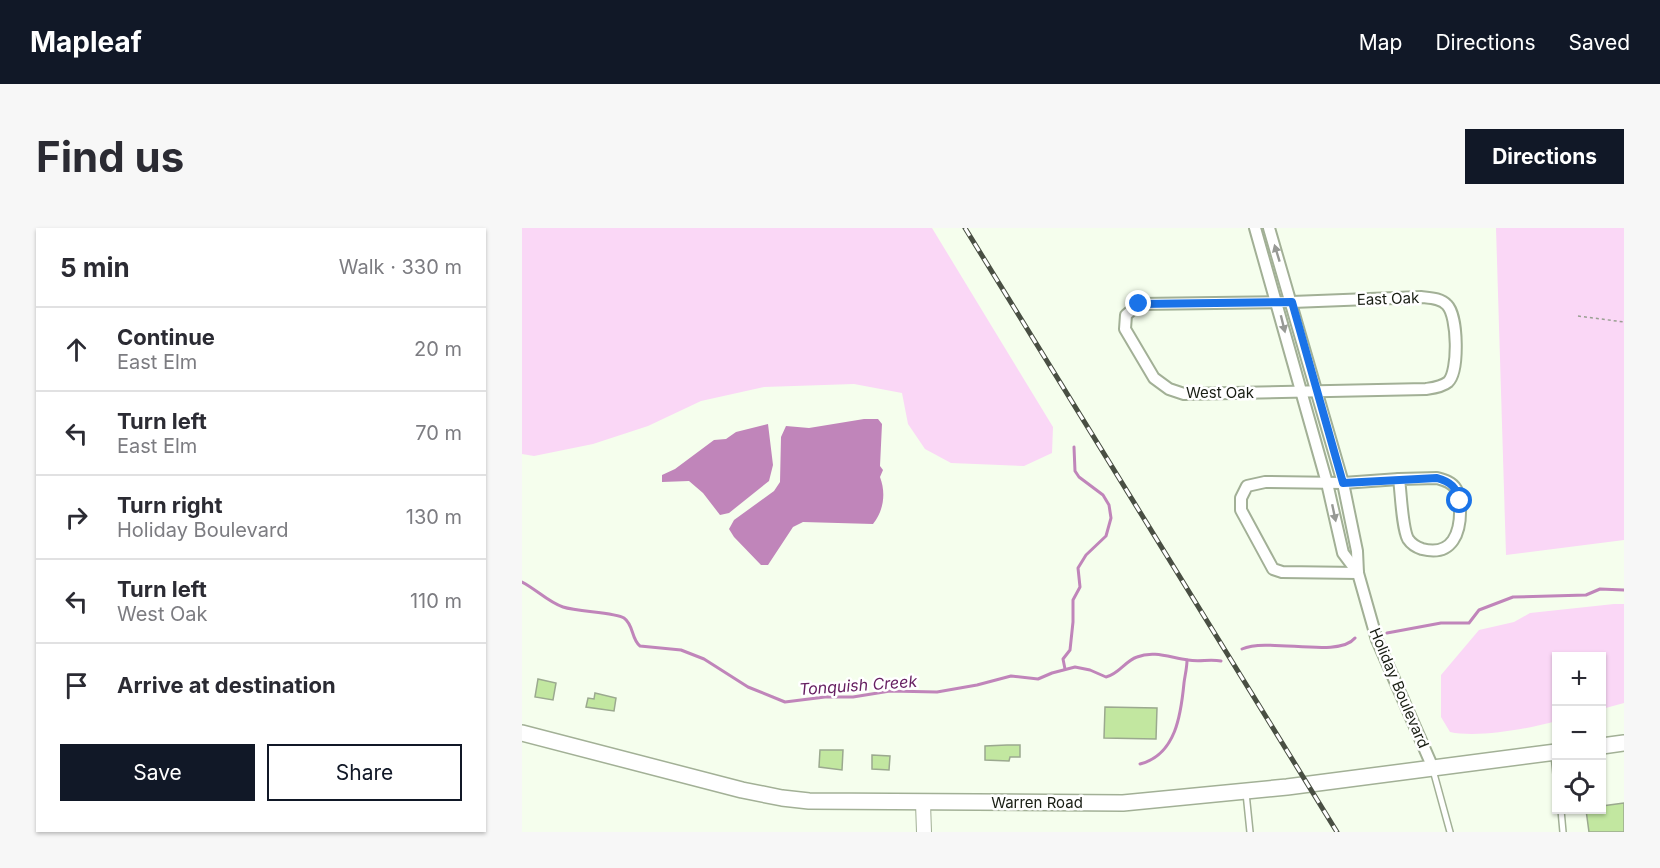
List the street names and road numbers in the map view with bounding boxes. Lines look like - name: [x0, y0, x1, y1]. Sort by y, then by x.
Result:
- street label: East Oak: [1356, 288, 1420, 309]
- street label: West Oak: [1186, 383, 1255, 402]
- street label: Holiday Boulevard: [1366, 625, 1433, 751]
- street label: Warren Road: [991, 793, 1083, 812]

